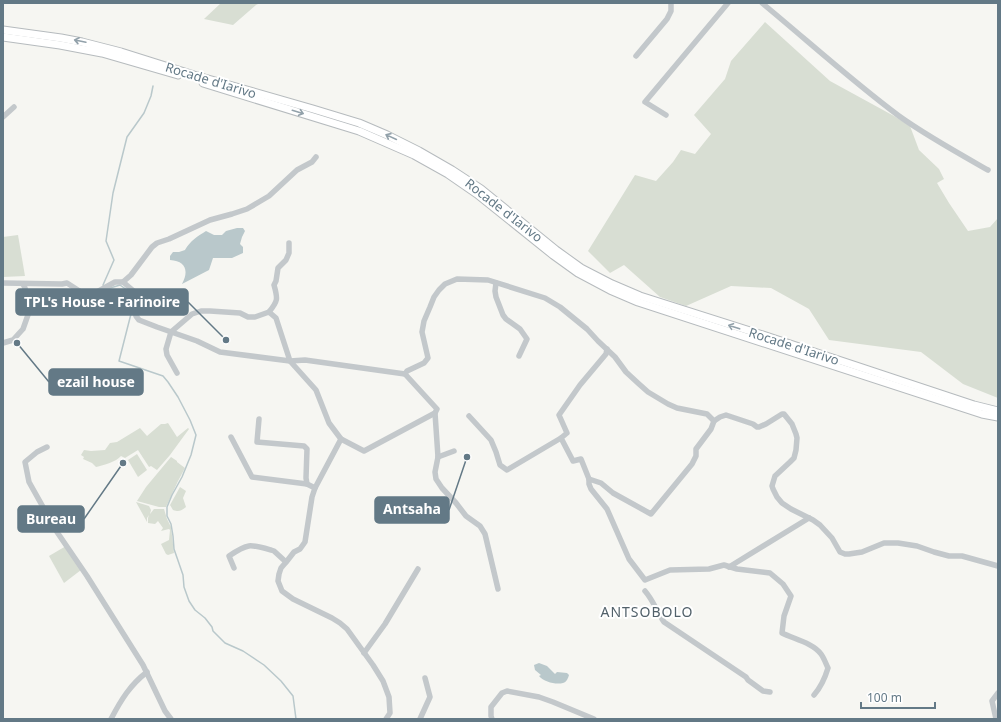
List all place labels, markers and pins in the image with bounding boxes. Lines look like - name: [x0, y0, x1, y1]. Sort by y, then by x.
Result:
- callout: TPL's House - Farinoire: [16, 289, 188, 315]
- callout: ezail house: [49, 369, 143, 395]
- callout: Antsaha: [375, 497, 449, 523]
- callout: Bureau: [18, 506, 84, 532]

